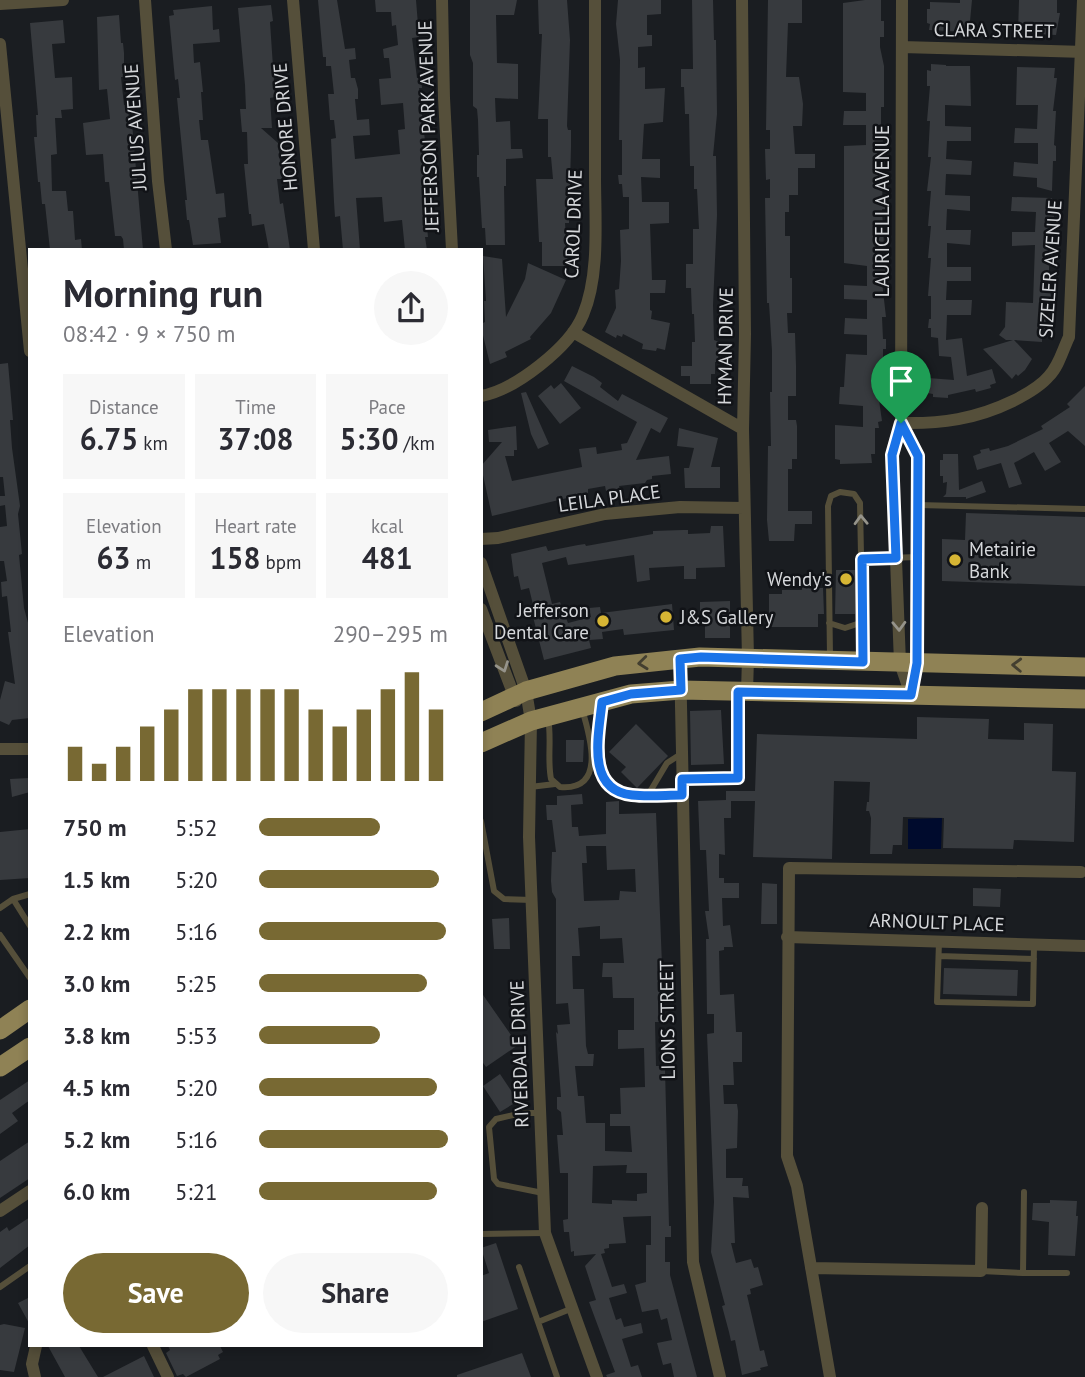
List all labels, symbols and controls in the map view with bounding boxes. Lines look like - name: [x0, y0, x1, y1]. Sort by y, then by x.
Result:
- street label: CLARA STREET: [933, 17, 1055, 43]
- street label: JEFFERSON PARK AVENUE: [412, 20, 444, 233]
- street label: HONORE DRIVE: [267, 62, 303, 192]
- street label: JULIUS AVENUE: [119, 63, 151, 192]
- street label: LAURICELLA AVENUE: [870, 125, 894, 297]
- street label: CAROL DRIVE: [559, 169, 587, 279]
- street label: SIZELER AVENUE: [1033, 199, 1067, 339]
- text: Morning run: [63, 268, 263, 317]
- button: share: [374, 271, 448, 345]
- street label: HYMAN DRIVE: [712, 287, 738, 405]
- text: 08:42 · 9 × 750 m: [63, 319, 235, 348]
- pin: [871, 351, 931, 423]
- icon: arrive: [882, 362, 920, 400]
- text: Distance: [89, 395, 159, 419]
- text: Time: [235, 395, 276, 419]
- text: Pace: [369, 395, 406, 419]
- text: 6.75: [80, 419, 138, 458]
- text: 37:08: [217, 419, 294, 458]
- text: 5:30: [339, 419, 399, 458]
- text: km: [138, 431, 168, 455]
- text: /km: [399, 431, 435, 455]
- street label: LEILA PLACE: [556, 479, 662, 517]
- text: Elevation: [86, 514, 162, 538]
- text: Heart rate: [214, 514, 297, 538]
- text: kcal: [371, 514, 403, 538]
- one-way arrow: [853, 514, 868, 525]
- place label: Metairie Bank: [969, 537, 1036, 583]
- text: 63: [97, 538, 131, 577]
- text: 158: [209, 538, 260, 577]
- text: 481: [362, 538, 413, 577]
- text: m: [131, 550, 151, 574]
- text: bpm: [260, 550, 302, 574]
- marker: Metairie Bank: [947, 552, 963, 568]
- place label: Wendy's: [767, 567, 832, 591]
- marker: Wendy's: [838, 571, 854, 587]
- place label: Jefferson Dental Care: [494, 598, 589, 644]
- place label: J&S Gallery: [679, 605, 773, 629]
- marker: J&S Gallery: [658, 609, 674, 625]
- marker: Jefferson Dental Care: [595, 613, 611, 629]
- text: Elevation: [63, 619, 155, 648]
- text: 290–295 m: [333, 619, 448, 648]
- one-way arrow: [891, 620, 906, 631]
- one-way arrow: [637, 655, 648, 670]
- one-way arrow: [1011, 658, 1022, 673]
- one-way arrow: [494, 660, 508, 672]
- text: 750 m: [63, 813, 126, 842]
- text: 5:52: [175, 813, 218, 842]
- text: 1.5 km: [63, 865, 130, 894]
- text: 5:20: [175, 865, 218, 894]
- street label: ARNOULT PLACE: [869, 908, 1005, 936]
- text: 2.2 km: [63, 917, 130, 946]
- text: 5:16: [175, 917, 218, 946]
- street label: LIONS STREET: [654, 960, 680, 1080]
- text: 3.0 km: [63, 969, 130, 998]
- text: 5:25: [175, 969, 218, 998]
- street label: RIVERDALE DRIVE: [504, 980, 534, 1128]
- text: 3.8 km: [63, 1021, 130, 1050]
- text: 5:53: [175, 1021, 218, 1050]
- text: 4.5 km: [63, 1073, 130, 1102]
- text: 5:20: [175, 1073, 218, 1102]
- text: 5.2 km: [63, 1125, 130, 1154]
- text: 5:16: [175, 1125, 218, 1154]
- text: 6.0 km: [63, 1177, 130, 1206]
- text: 5:21: [175, 1177, 218, 1206]
- button: Save: [63, 1253, 249, 1333]
- button: Share: [263, 1253, 448, 1333]

